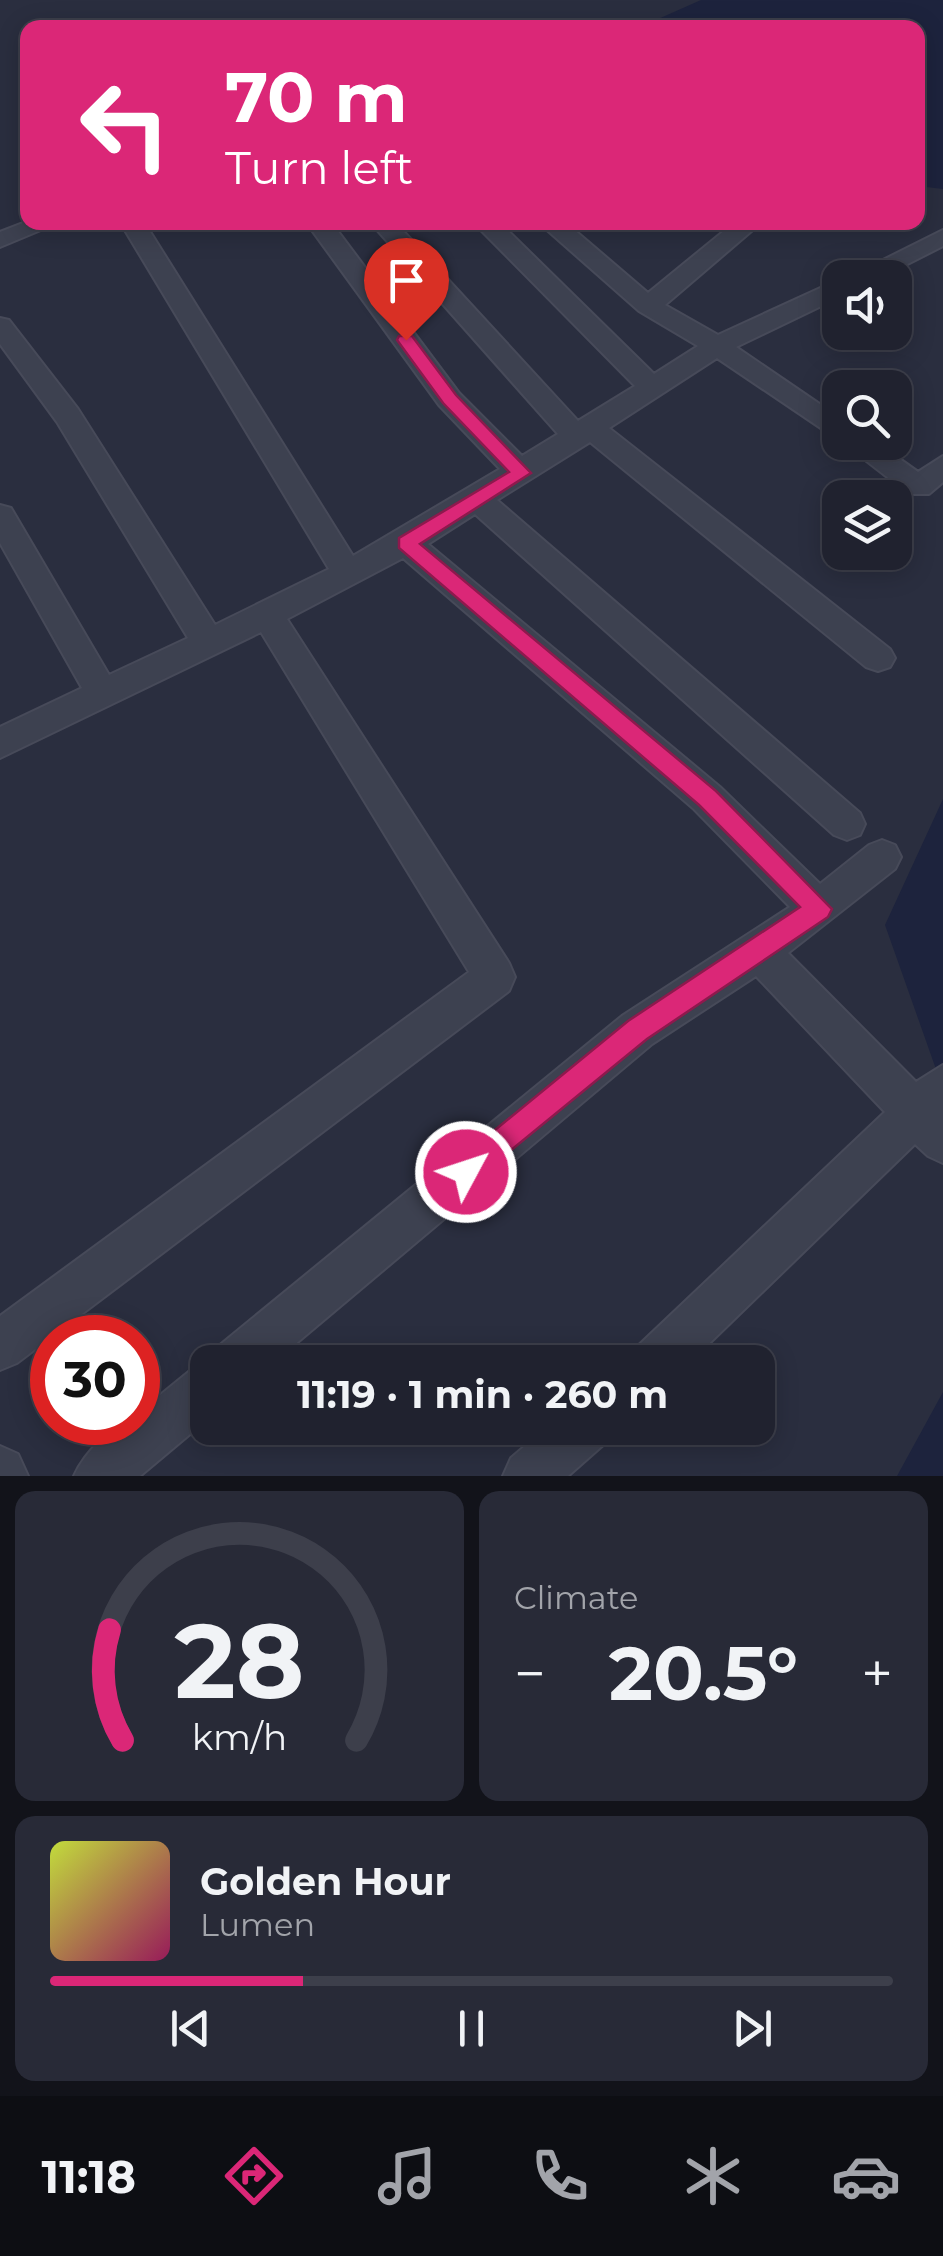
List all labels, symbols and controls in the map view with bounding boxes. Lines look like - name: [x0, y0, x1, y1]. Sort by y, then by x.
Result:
- text: 70 m: [225, 54, 408, 140]
- icon: left: [60, 60, 190, 190]
- text: Turn left: [225, 140, 413, 195]
- pin: [364, 238, 449, 341]
- icon: arrive: [379, 253, 434, 308]
- map controls: [822, 260, 912, 570]
- button: sound: [822, 260, 912, 350]
- button: search: [822, 370, 912, 460]
- button: layers: [822, 480, 912, 570]
- position arrow: [414, 1120, 518, 1224]
- speed limit sign: 30: [30, 1315, 160, 1445]
- text: 11:19 · 1 min · 260 m: [297, 1371, 668, 1418]
- text: Climate: [514, 1578, 638, 1617]
- text: 28: [174, 1597, 305, 1724]
- text: 20.5°: [609, 1627, 798, 1719]
- text: −: [514, 1640, 546, 1707]
- text: +: [861, 1640, 893, 1707]
- text: km/h: [192, 1715, 287, 1759]
- text: Golden Hour: [200, 1858, 451, 1905]
- text: Lumen: [200, 1905, 315, 1944]
- icon: previous: [163, 2001, 218, 2056]
- icon: pause: [444, 2001, 499, 2056]
- icon: next: [725, 2001, 780, 2056]
- icon: directions: [219, 2141, 289, 2211]
- icon: music: [372, 2141, 442, 2211]
- icon: phone: [525, 2141, 595, 2211]
- icon: climate: [678, 2141, 748, 2211]
- icon: car: [831, 2141, 901, 2211]
- text: 11:18: [42, 2149, 136, 2204]

